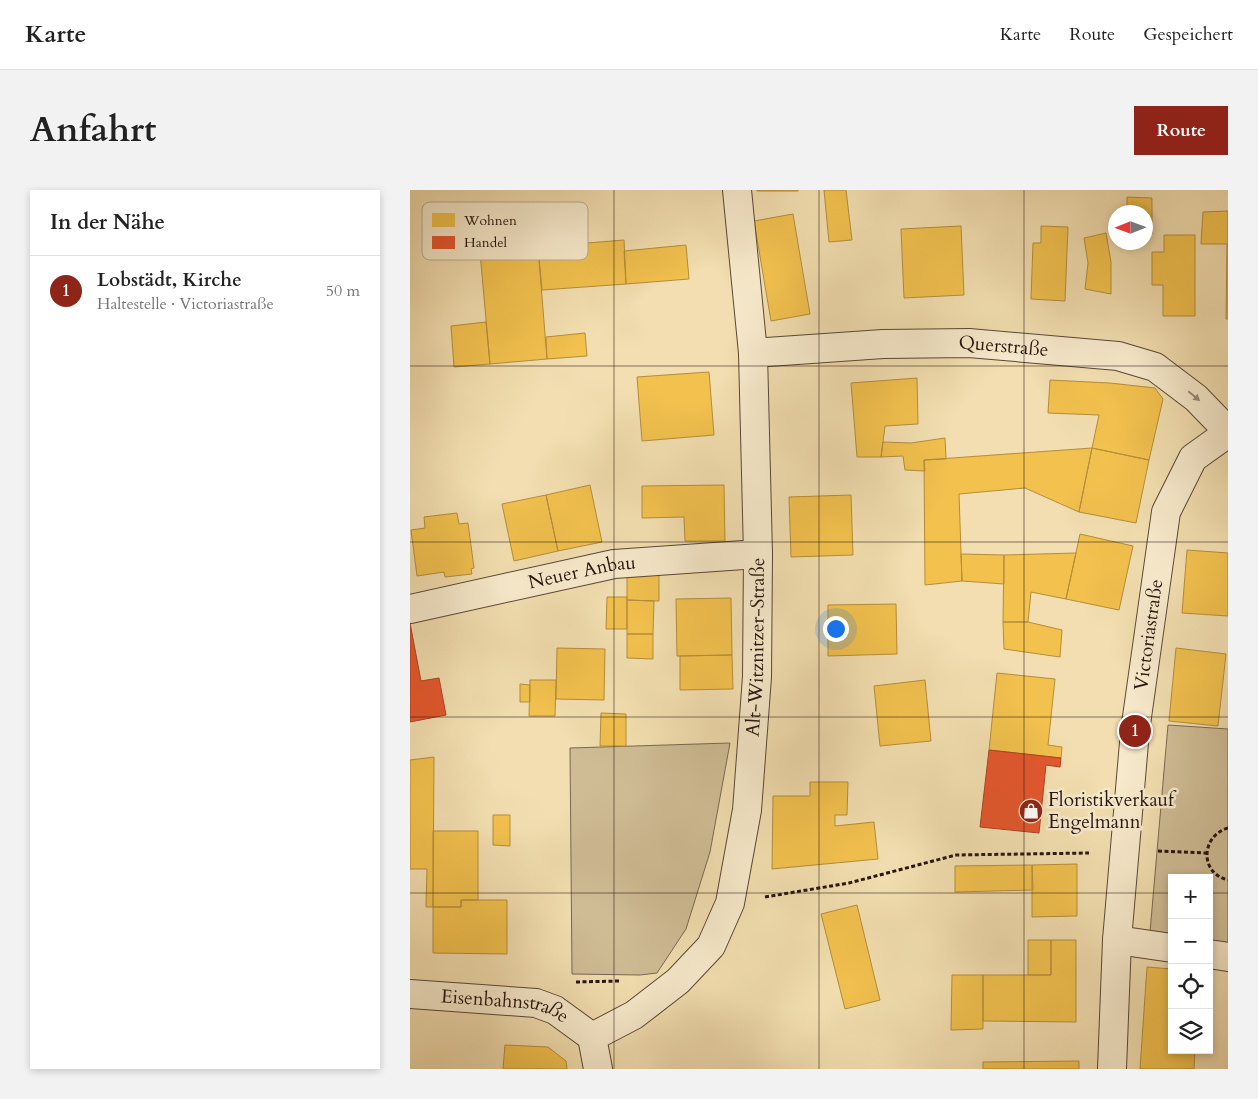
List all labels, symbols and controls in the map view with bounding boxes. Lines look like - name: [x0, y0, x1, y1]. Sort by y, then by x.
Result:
- text: Karte: [25, 18, 86, 51]
- text: Karte: [1000, 22, 1041, 47]
- text: Route: [1069, 22, 1115, 47]
- text: Gespeichert: [1143, 22, 1233, 47]
- text: Anfahrt: [30, 106, 156, 154]
- button: Route: [1134, 106, 1228, 155]
- legend: [422, 202, 588, 260]
- north arrow: [1108, 205, 1153, 250]
- text: In der Nähe: [50, 208, 165, 237]
- text: Wohnen: [463, 211, 517, 230]
- text: Handel: [464, 233, 508, 252]
- text: Lobstädt, Kirche: [97, 267, 242, 293]
- text: 1: [62, 280, 70, 302]
- text: 50 m: [326, 280, 360, 302]
- text: Haltestelle · Victoriastraße: [97, 293, 274, 315]
- street label: Querstraße: [959, 330, 1049, 363]
- one-way arrow: [1187, 391, 1200, 402]
- street label: Neuer Anbau: [526, 550, 637, 596]
- street label: Alt-Witznitzer-Straße: [740, 557, 771, 737]
- street label: Victoriastraße: [1128, 577, 1169, 692]
- your location: [823, 616, 849, 642]
- pin: 1: [1119, 712, 1151, 750]
- place label: Floristikverkauf Engelmann: [1048, 787, 1177, 835]
- shop icon: Floristikverkauf Engelmann: [1018, 798, 1044, 824]
- map controls: [1168, 874, 1213, 1054]
- button: +: [1168, 874, 1213, 919]
- button: −: [1168, 919, 1213, 964]
- button: locate: [1168, 964, 1213, 1009]
- street label: Eisenbahnstraße: [440, 983, 574, 1029]
- button: layers: [1168, 1009, 1213, 1054]

